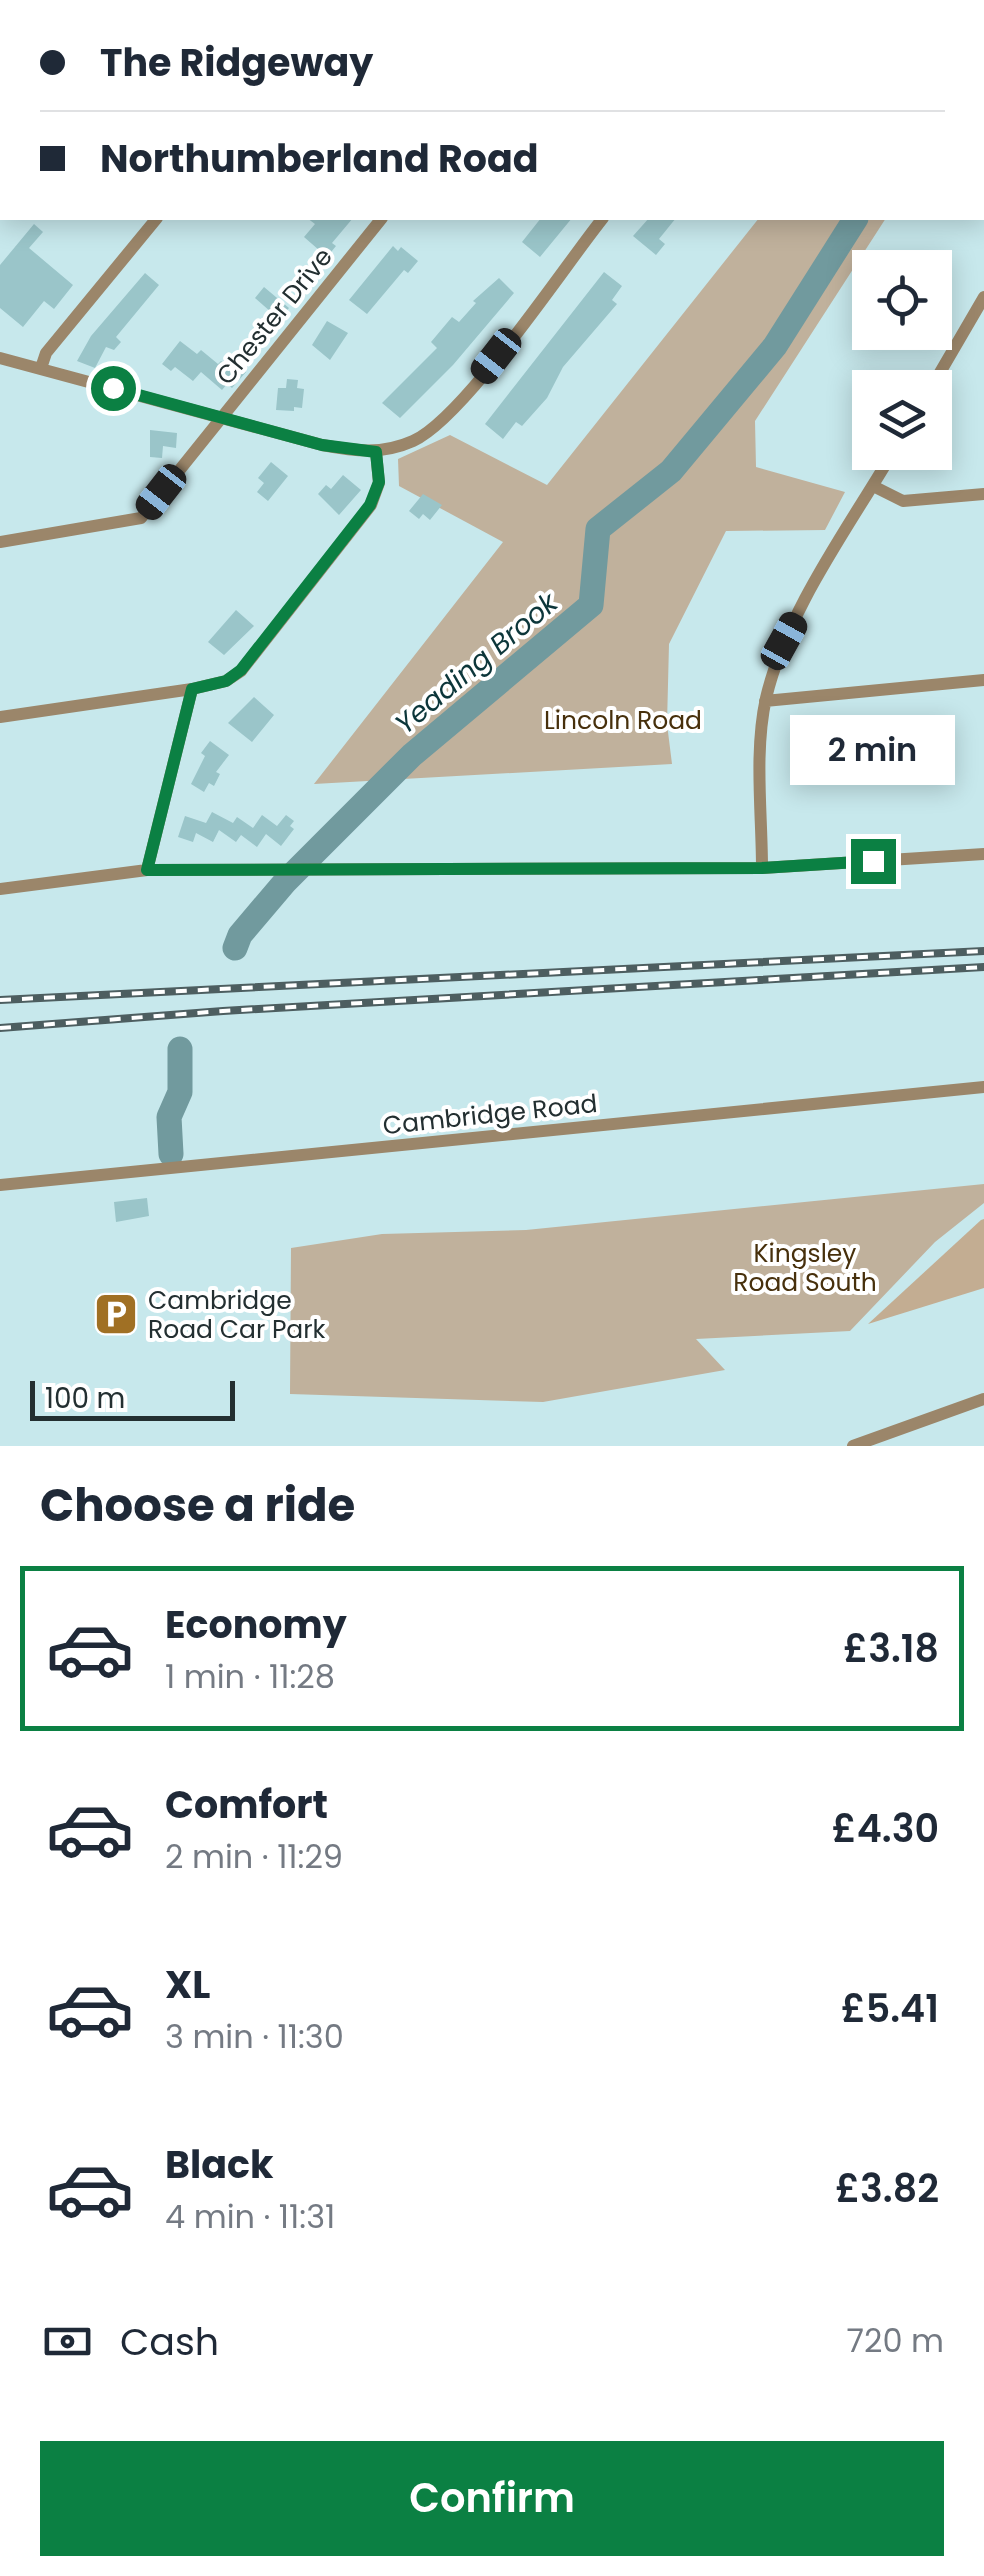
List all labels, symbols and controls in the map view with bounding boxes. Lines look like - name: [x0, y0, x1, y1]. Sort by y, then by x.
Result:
- text: The Ridgeway: [100, 36, 373, 89]
- text: Northumberland Road: [100, 132, 538, 185]
- street label: Chester Drive: [208, 240, 341, 392]
- map controls: [852, 250, 952, 470]
- button: locate: [852, 250, 952, 350]
- car: [466, 323, 526, 389]
- route start: [91, 366, 136, 411]
- button: layers: [852, 370, 952, 470]
- car: [131, 459, 191, 525]
- water label: Yeading Brook: [387, 583, 567, 743]
- car: [756, 607, 812, 675]
- park label: Lincoln Road: [544, 703, 702, 738]
- callout: 2 min: [790, 716, 956, 786]
- text: 2 min: [828, 727, 917, 772]
- route end: [851, 839, 896, 884]
- street label: Cambridge Road: [381, 1086, 599, 1143]
- park label: Kingsley Road South: [733, 1236, 877, 1300]
- place label: Cambridge Road Car Park: [148, 1283, 326, 1347]
- parking icon: Cambridge Road Car Park: [93, 1291, 139, 1337]
- scale bar: [30, 1376, 235, 1421]
- text: 100 m: [45, 1379, 125, 1418]
- text: Choose a ride: [40, 1474, 355, 1537]
- text: Economy: [165, 1598, 347, 1651]
- icon: car: [45, 1604, 135, 1694]
- text: £3.18: [843, 1622, 939, 1675]
- text: 1 min · 11:28: [165, 1654, 335, 1699]
- text: Comfort: [165, 1778, 328, 1831]
- icon: car: [45, 1784, 135, 1874]
- text: £4.30: [832, 1802, 939, 1855]
- text: 2 min · 11:29: [165, 1834, 343, 1879]
- text: XL: [165, 1958, 210, 2011]
- icon: car: [45, 1964, 135, 2054]
- text: £5.41: [841, 1982, 939, 2035]
- text: 3 min · 11:30: [165, 2014, 344, 2059]
- text: Black: [165, 2138, 274, 2191]
- icon: car: [45, 2144, 135, 2234]
- text: £3.82: [835, 2162, 939, 2215]
- text: 4 min · 11:31: [165, 2194, 335, 2239]
- icon: cash: [40, 2314, 95, 2369]
- text: Cash: [120, 2315, 219, 2368]
- text: 720 m: [847, 2318, 944, 2363]
- button: Confirm: [40, 2441, 944, 2556]

